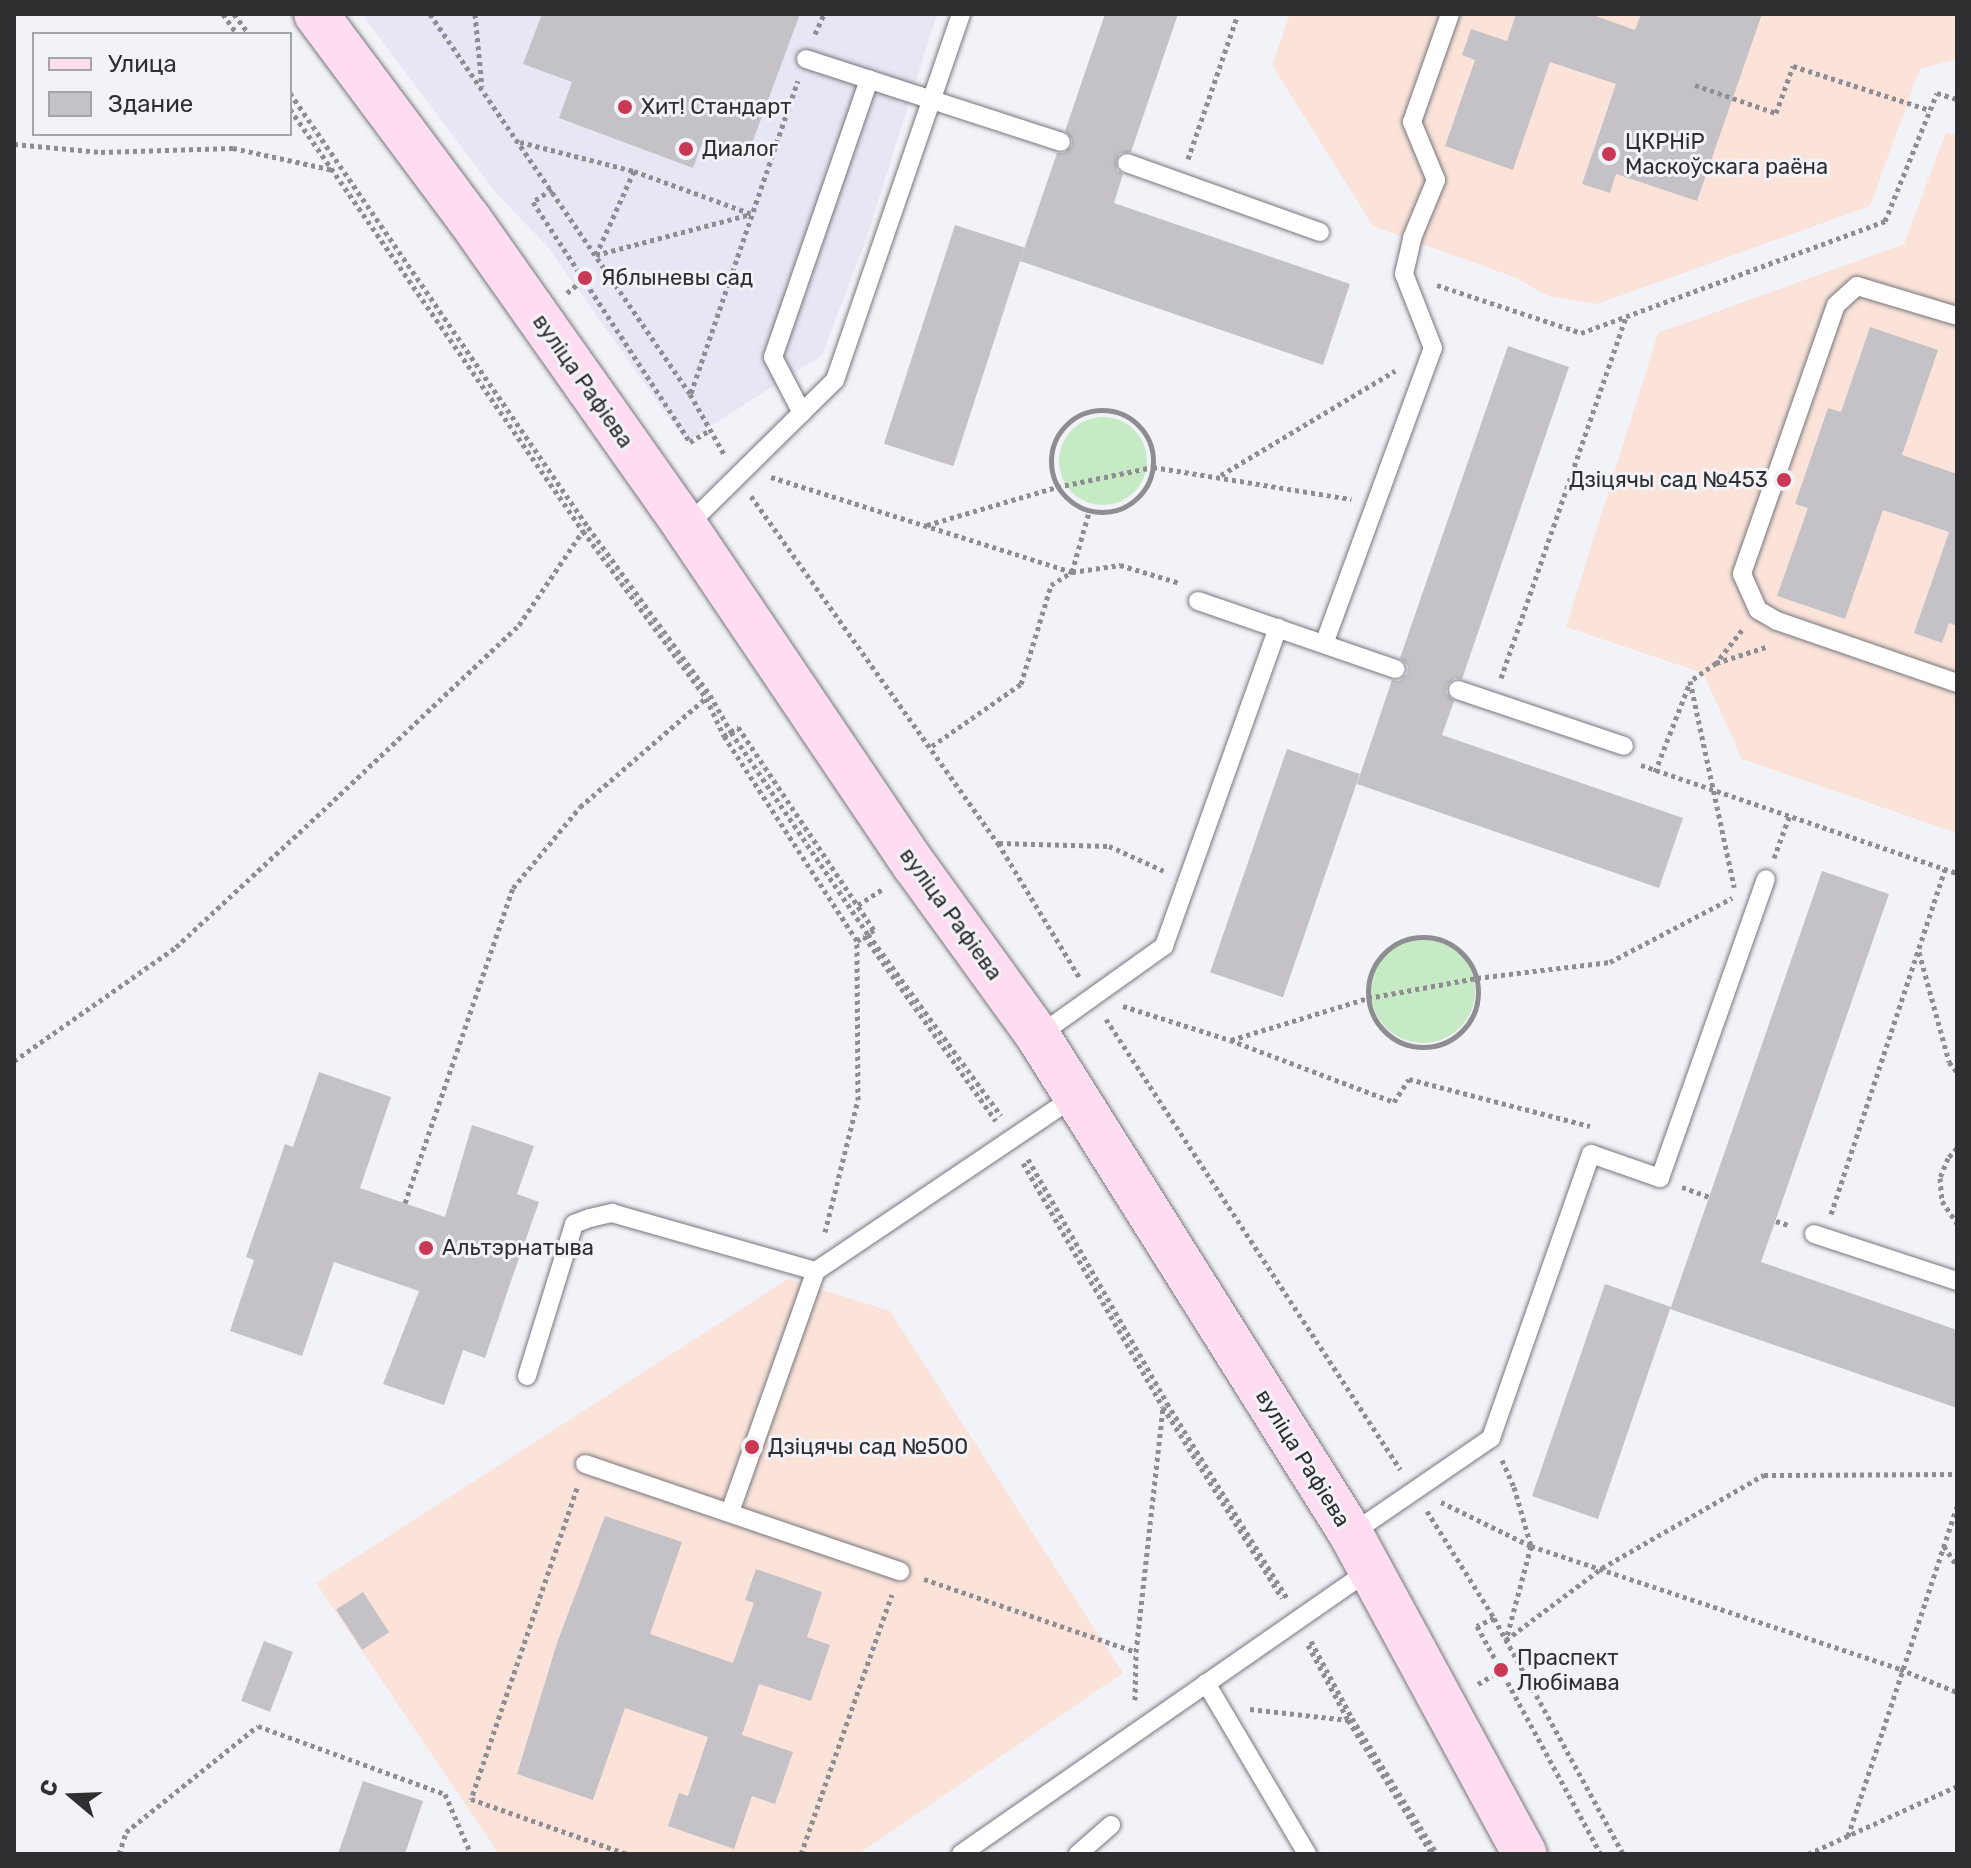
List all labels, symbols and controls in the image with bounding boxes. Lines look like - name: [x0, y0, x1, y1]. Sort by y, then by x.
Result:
- legend: [32, 32, 292, 136]
- text: Улица: [108, 50, 177, 78]
- text: Здание: [108, 90, 193, 118]
- place label: Хит! Стандарт: [641, 94, 792, 120]
- marker: Хит! Стандарт: [616, 98, 634, 116]
- place label: ЦКРНіР Маскоўскага раёна: [1625, 128, 1828, 180]
- place label: Диалог: [702, 136, 778, 162]
- marker: Диалог: [677, 140, 695, 158]
- marker: ЦКРНіР Маскоўскага раёна: [1600, 145, 1618, 163]
- place label: Яблыневы сад: [601, 265, 753, 291]
- marker: Яблыневы сад: [576, 269, 594, 287]
- street label: вуліца Рафіева: [527, 309, 639, 453]
- place label: Дзіцячы сад №453: [1569, 467, 1768, 493]
- marker: Дзіцячы сад №453: [1775, 471, 1793, 489]
- street label: вуліца Рафіева: [894, 843, 1008, 985]
- place label: Альтэрнатыва: [442, 1235, 594, 1261]
- marker: Альтэрнатыва: [417, 1239, 435, 1257]
- street label: вуліца Рафіева: [1250, 1384, 1356, 1532]
- place label: Дзіцячы сад №500: [768, 1434, 968, 1460]
- marker: Дзіцячы сад №500: [743, 1438, 761, 1456]
- place label: Праспект Любімава: [1517, 1644, 1620, 1696]
- marker: Праспект Любімава: [1492, 1661, 1510, 1679]
- north arrow: [32, 1756, 112, 1836]
- text: С: [34, 1776, 64, 1800]

